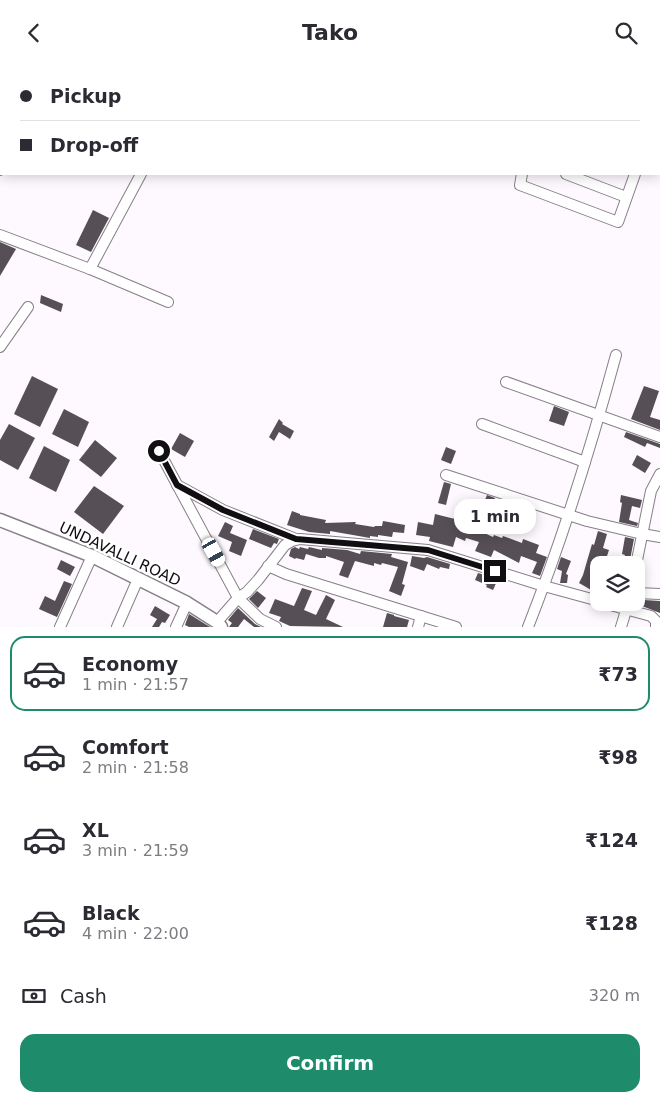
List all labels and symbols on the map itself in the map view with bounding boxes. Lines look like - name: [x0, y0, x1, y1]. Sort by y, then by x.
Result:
- route start: [148, 440, 170, 462]
- callout: 1 min: [454, 499, 536, 533]
- street label: UNDAVALLI ROAD: [56, 518, 184, 590]
- car: [200, 535, 227, 569]
- route end: [484, 560, 506, 582]

